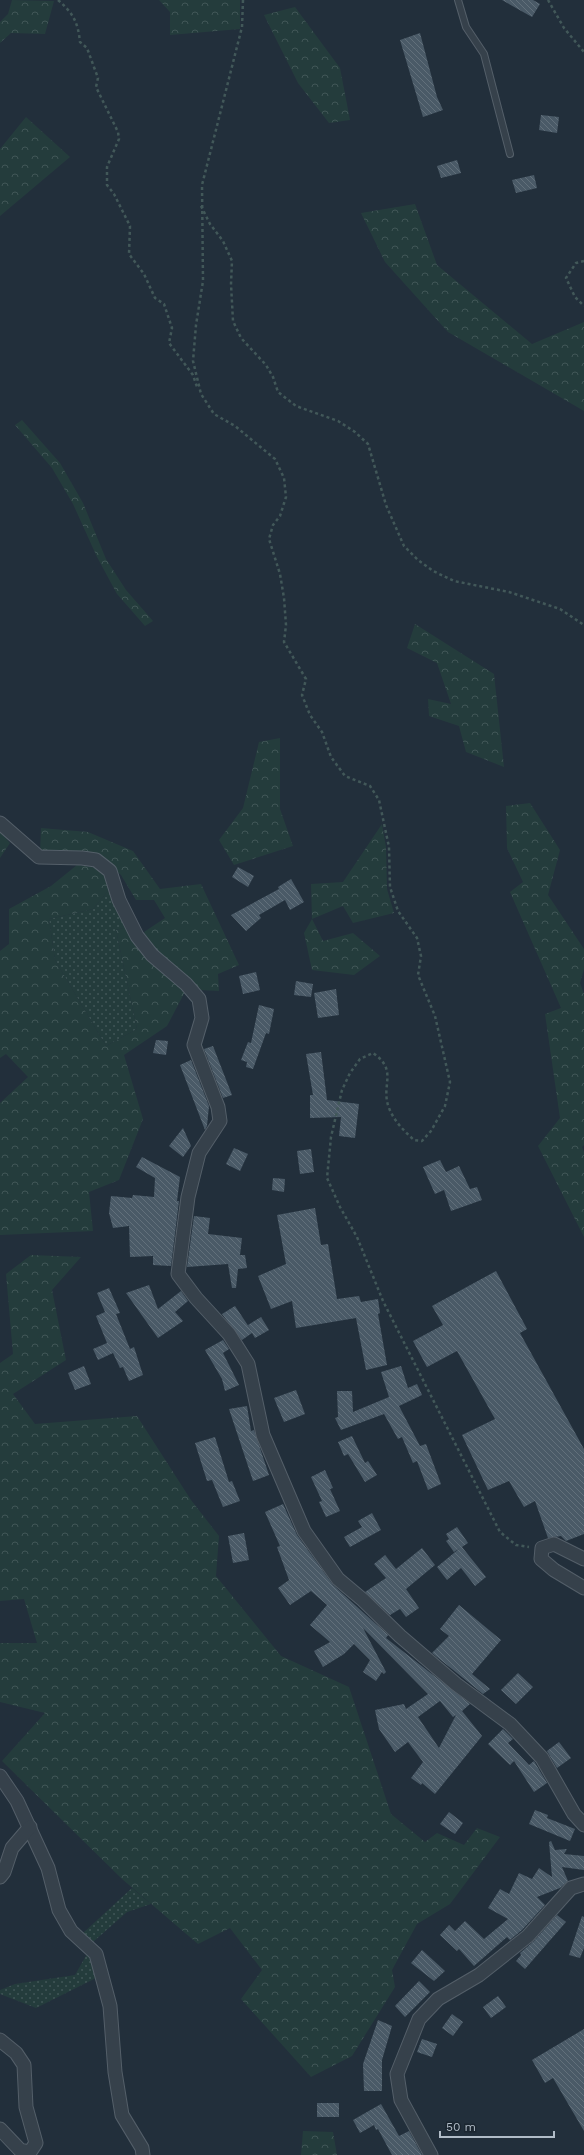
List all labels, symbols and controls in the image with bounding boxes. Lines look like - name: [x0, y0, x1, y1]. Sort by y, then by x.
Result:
- scale bar: [440, 2113, 554, 2139]
- text: 50 m: [446, 2120, 476, 2134]

